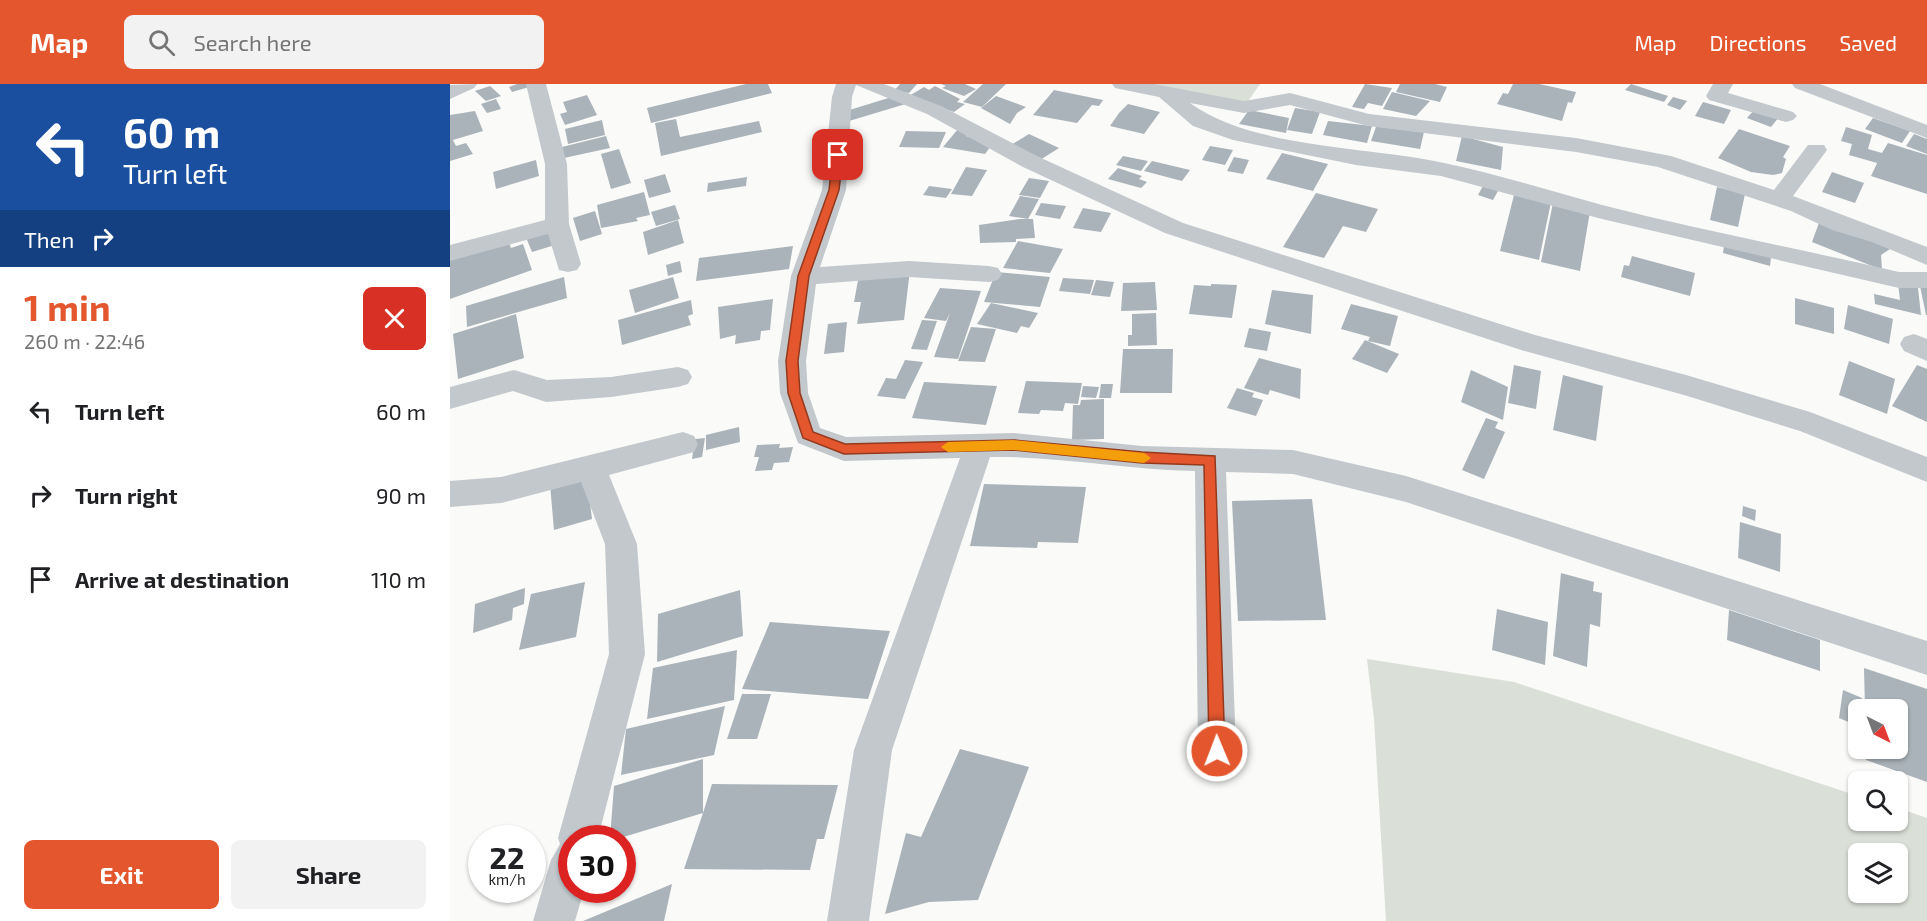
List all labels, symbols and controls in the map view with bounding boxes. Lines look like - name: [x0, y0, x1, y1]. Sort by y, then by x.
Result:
- search box: [124, 15, 544, 69]
- text: Map: [30, 25, 88, 59]
- icon: search: [145, 26, 178, 59]
- text: Search here: [193, 29, 312, 55]
- text: Map: [1634, 30, 1677, 55]
- text: Directions: [1710, 30, 1806, 55]
- text: Saved: [1839, 30, 1897, 55]
- text: 60 m: [123, 106, 220, 156]
- icon: left: [24, 108, 102, 186]
- pin: [812, 129, 863, 180]
- icon: arrive: [821, 138, 854, 171]
- text: Turn left: [123, 157, 227, 189]
- icon: right: [86, 222, 119, 255]
- text: Then: [24, 226, 74, 252]
- text: 1 min: [24, 285, 111, 328]
- button: close: [363, 287, 426, 350]
- text: 260 m · 22:46: [24, 329, 145, 353]
- icon: left: [24, 395, 57, 428]
- text: Turn left: [75, 398, 164, 424]
- text: 60 m: [376, 398, 426, 424]
- icon: right: [24, 479, 57, 512]
- text: Turn right: [75, 482, 177, 508]
- text: 90 m: [376, 482, 426, 508]
- icon: arrive: [24, 563, 57, 596]
- text: Arrive at destination: [75, 566, 289, 592]
- text: 110 m: [371, 566, 426, 592]
- north arrow: [1848, 699, 1908, 759]
- map controls: [1848, 699, 1908, 903]
- position arrow: [1185, 719, 1249, 783]
- button: search: [1848, 771, 1908, 831]
- speed limit sign: 30: [558, 825, 636, 903]
- text: 22: [490, 839, 524, 875]
- button: Exit: [24, 840, 219, 909]
- button: Share: [231, 840, 426, 909]
- button: layers: [1848, 843, 1908, 903]
- text: km/h: [488, 870, 526, 888]

